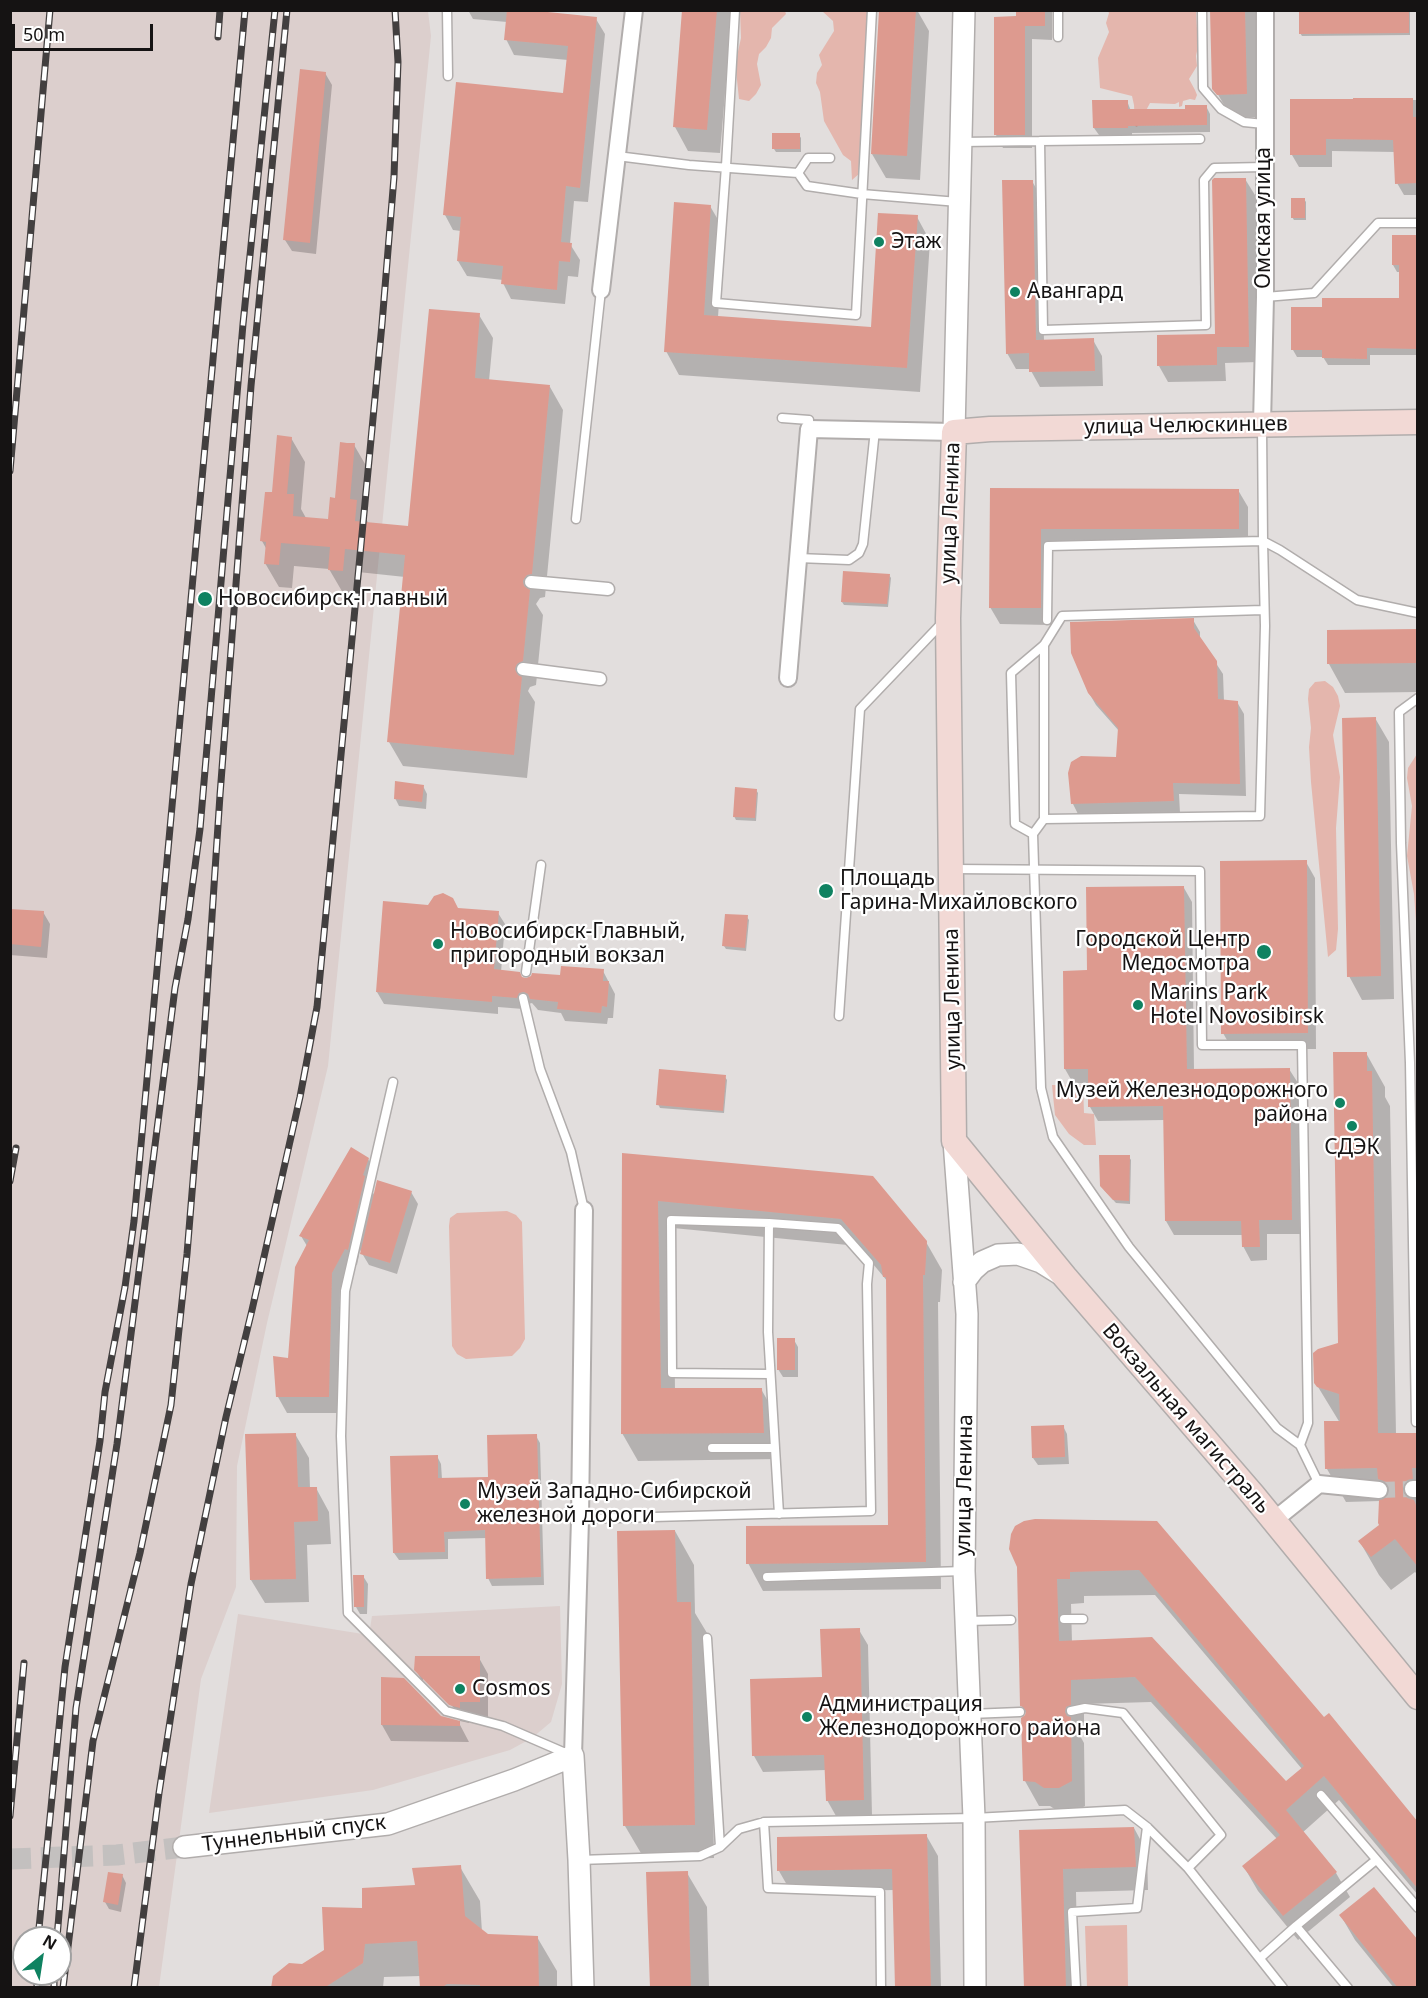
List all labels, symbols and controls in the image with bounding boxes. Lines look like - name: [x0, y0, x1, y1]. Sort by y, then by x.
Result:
- scale bar: [15, 12, 156, 50]
- text: 50 m: [23, 22, 65, 46]
- street label: Омская улица: [1251, 147, 1277, 289]
- place label: Этаж: [891, 229, 942, 255]
- marker: Этаж: [872, 235, 886, 249]
- place label: Авангард: [1027, 279, 1123, 305]
- marker: Авангард: [1008, 285, 1022, 299]
- street label: улица Челюскинцев: [1084, 412, 1288, 440]
- street label: улица Ленина: [936, 442, 966, 584]
- place label: Новосибирск-Главный: [218, 586, 448, 612]
- marker: Новосибирск-Главный: [196, 590, 214, 608]
- place label: Площадь Гарина-Михайловского: [840, 866, 1077, 916]
- marker: Площадь Гарина-Михайловского: [817, 882, 835, 900]
- place label: Новосибирск-Главный, пригородный вокзал: [450, 919, 686, 969]
- place label: Городской Центр Медосмотра: [1075, 927, 1250, 977]
- street label: улица Ленина: [939, 928, 967, 1070]
- marker: Новосибирск-Главный, пригородный вокзал: [431, 937, 445, 951]
- marker: Городской Центр Медосмотра: [1255, 943, 1273, 961]
- place label: Marins Park Hotel Novosibirsk: [1150, 980, 1324, 1030]
- marker: Marins Park Hotel Novosibirsk: [1131, 998, 1145, 1012]
- place label: Музей Железнодорожного района: [1056, 1078, 1328, 1128]
- marker: Музей Железнодорожного района: [1333, 1096, 1347, 1110]
- marker: СДЭК: [1345, 1119, 1359, 1133]
- place label: СДЭК: [1324, 1135, 1380, 1161]
- street label: Вокзальная магистраль: [1097, 1319, 1275, 1519]
- street label: улица Ленина: [951, 1414, 979, 1556]
- place label: Музей Западно-Сибирской железной дороги: [477, 1479, 752, 1529]
- marker: Музей Западно-Сибирской железной дороги: [458, 1497, 472, 1511]
- place label: Cosmos: [472, 1676, 550, 1702]
- marker: Cosmos: [453, 1682, 467, 1696]
- place label: Администрация Железнодорожного района: [819, 1692, 1101, 1742]
- marker: Администрация Железнодорожного района: [800, 1710, 814, 1724]
- street label: Туннельный спуск: [201, 1810, 387, 1858]
- north arrow: [12, 1926, 72, 1986]
- text: N: [39, 1929, 61, 1955]

